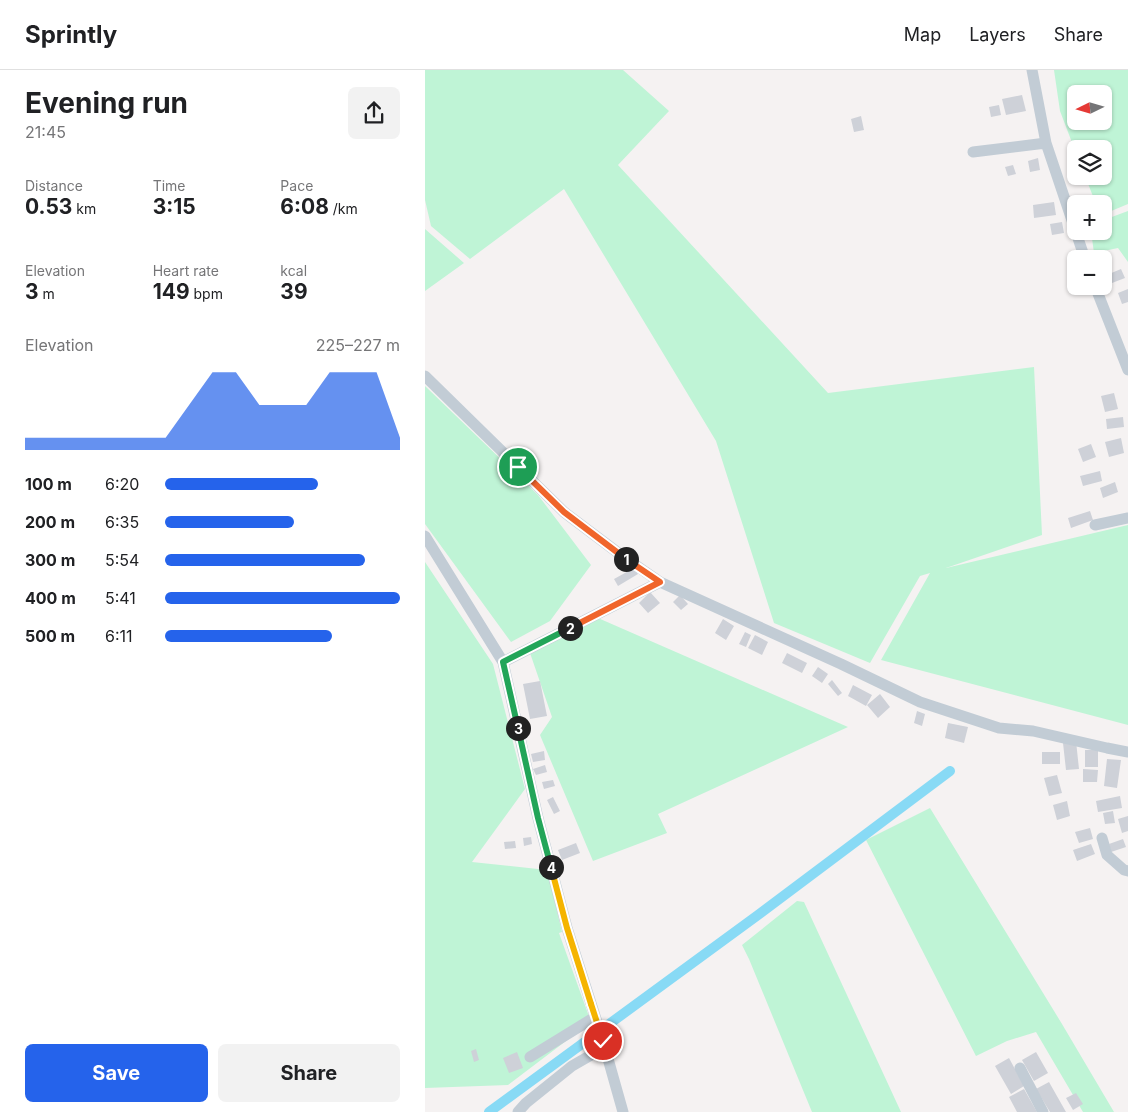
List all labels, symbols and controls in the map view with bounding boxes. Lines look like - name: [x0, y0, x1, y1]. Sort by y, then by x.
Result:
- text: Sprintly: [25, 20, 117, 49]
- text: Map: [904, 24, 941, 45]
- text: Layers: [969, 24, 1026, 45]
- text: Share: [1054, 24, 1103, 45]
- north arrow: [1067, 85, 1113, 130]
- map controls: [1067, 85, 1112, 295]
- text: Evening run: [25, 86, 188, 120]
- button: share: [348, 87, 400, 139]
- text: 21:45: [25, 122, 66, 142]
- button: layers: [1067, 140, 1112, 185]
- text: Distance: [25, 177, 83, 194]
- text: Time: [153, 177, 186, 194]
- text: Pace: [280, 177, 313, 194]
- text: 0.53: [25, 194, 72, 219]
- text: 3:15: [153, 194, 196, 219]
- text: 6:08: [280, 194, 329, 219]
- button: +: [1067, 195, 1112, 240]
- text: km: [72, 200, 96, 217]
- text: /km: [329, 200, 358, 217]
- button: −: [1067, 250, 1112, 295]
- text: Elevation: [25, 262, 85, 279]
- text: Heart rate: [153, 262, 219, 279]
- text: kcal: [280, 262, 307, 279]
- text: 3: [25, 279, 39, 304]
- text: 149: [153, 279, 190, 304]
- text: 39: [280, 279, 308, 304]
- text: m: [39, 285, 55, 302]
- text: bpm: [190, 285, 223, 302]
- text: Elevation: [25, 335, 94, 355]
- text: 225–227 m: [316, 335, 400, 355]
- pin: [497, 446, 539, 488]
- icon: arrive: [504, 453, 532, 481]
- text: 100 m: [25, 474, 72, 494]
- text: 6:20: [105, 474, 139, 494]
- text: 200 m: [25, 512, 75, 532]
- text: 6:35: [105, 512, 139, 532]
- pin: 1: [613, 546, 639, 572]
- text: 300 m: [25, 550, 75, 570]
- text: 5:54: [105, 550, 139, 570]
- text: 1: [623, 551, 630, 568]
- text: 400 m: [25, 588, 76, 608]
- text: 5:41: [105, 588, 136, 608]
- pin: 2: [557, 616, 583, 640]
- text: 2: [566, 620, 575, 637]
- text: 500 m: [25, 626, 75, 646]
- text: 6:11: [105, 626, 133, 646]
- pin: 3: [505, 716, 531, 740]
- text: 3: [514, 720, 523, 737]
- pin: 4: [539, 854, 563, 880]
- text: 4: [547, 859, 556, 876]
- pin: [582, 1020, 624, 1062]
- icon: check: [589, 1027, 617, 1055]
- button: Save: [25, 1044, 208, 1102]
- button: Share: [218, 1044, 400, 1102]

